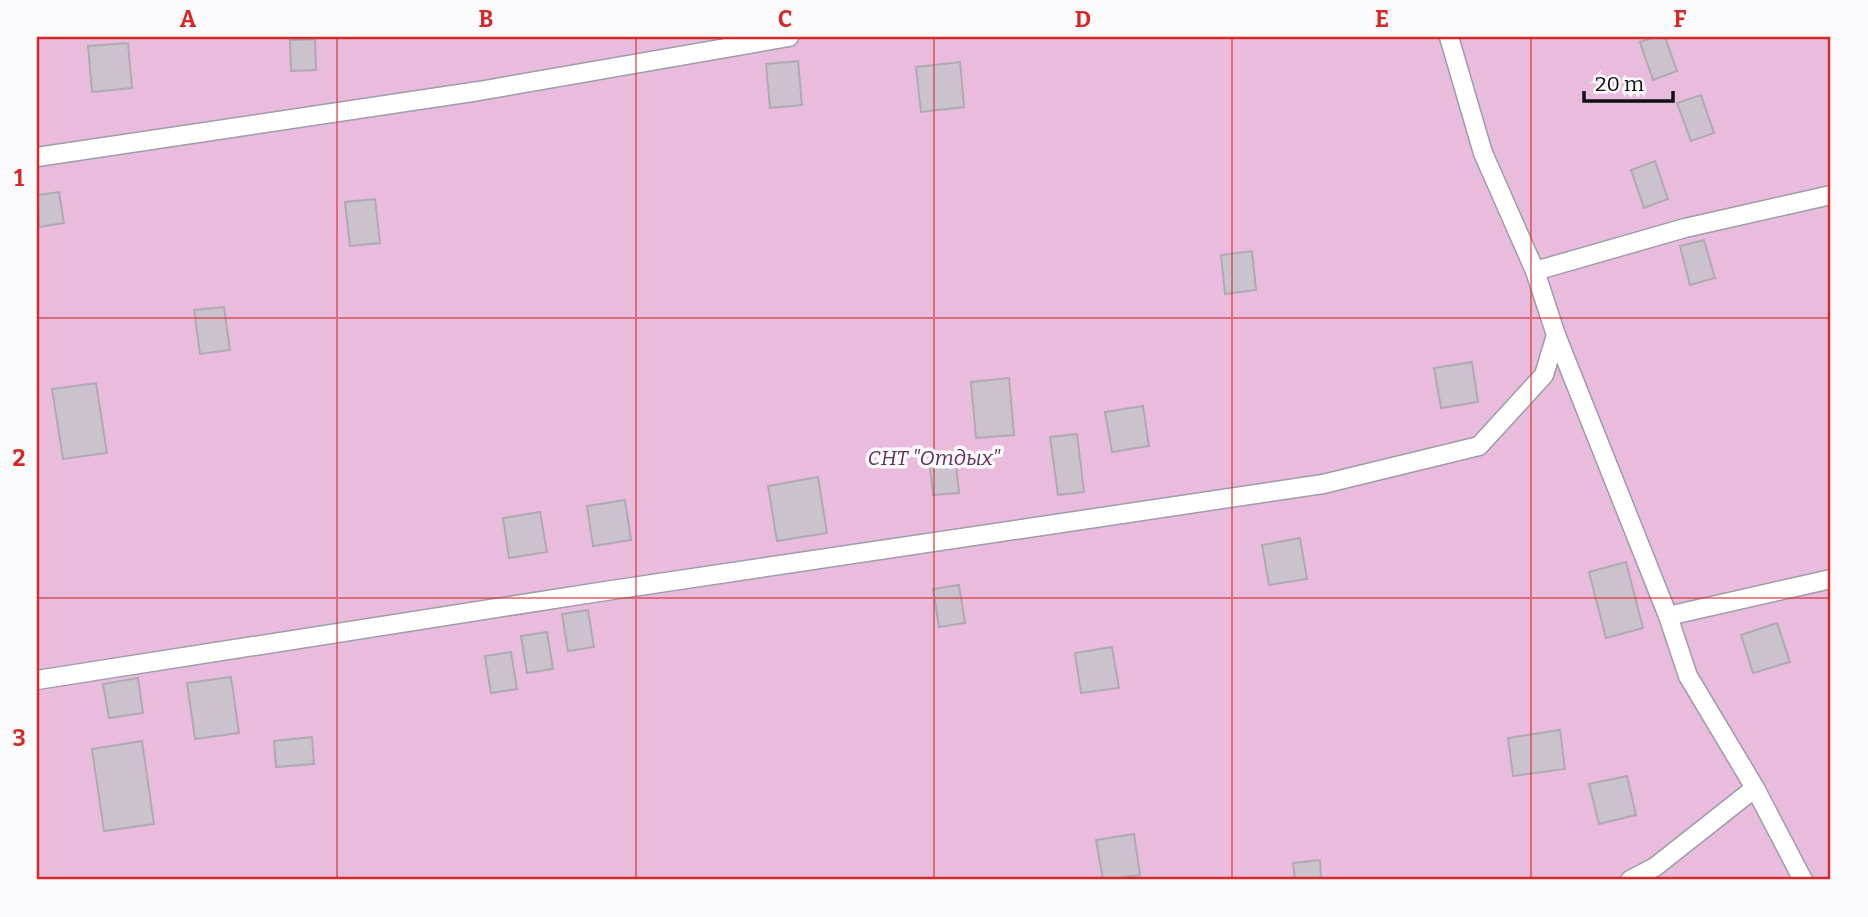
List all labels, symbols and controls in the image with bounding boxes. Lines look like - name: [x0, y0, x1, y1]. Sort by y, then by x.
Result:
- text: A: [180, 5, 197, 33]
- text: B: [479, 5, 493, 33]
- text: C: [778, 5, 792, 33]
- text: D: [1075, 5, 1091, 33]
- text: E: [1375, 5, 1389, 33]
- text: F: [1674, 5, 1687, 33]
- scale bar: [1584, 60, 1674, 104]
- text: 20 m: [1595, 71, 1644, 97]
- text: 1: [14, 164, 24, 192]
- text: 2: [13, 444, 26, 472]
- park label: СНТ "Отдых": [868, 445, 1001, 471]
- text: 3: [12, 724, 26, 752]

